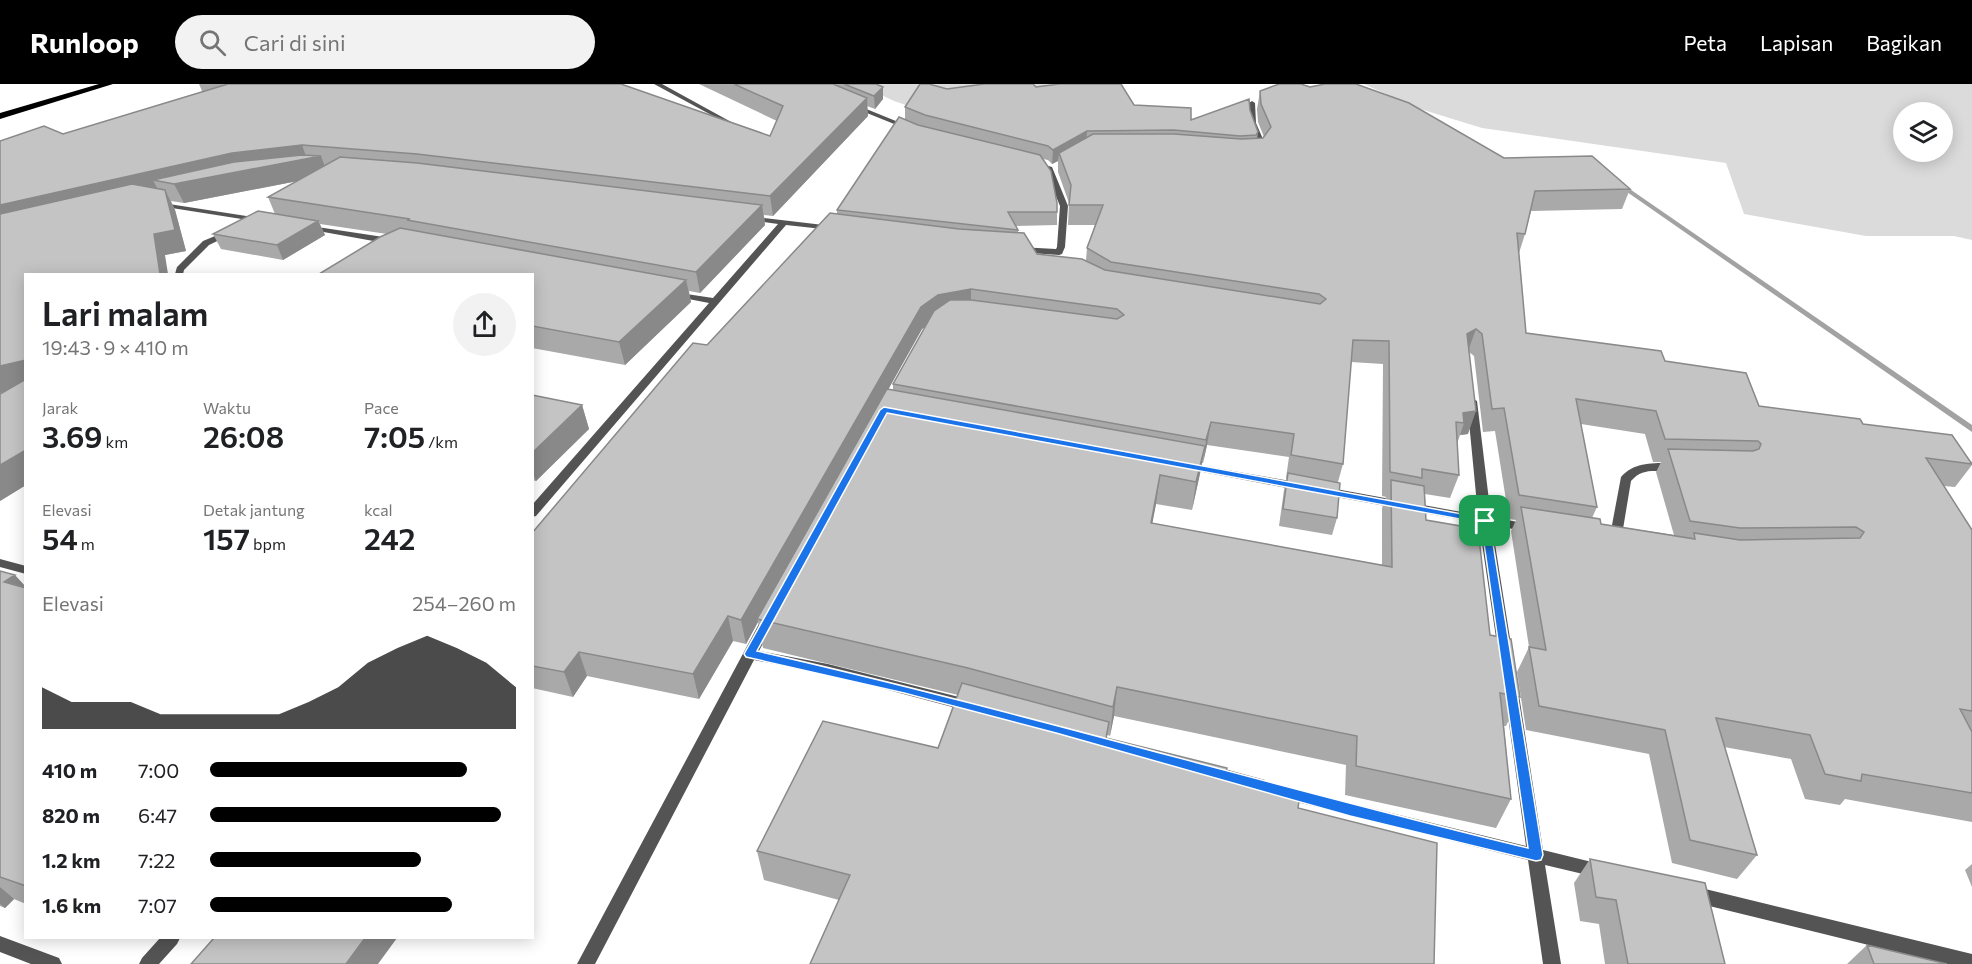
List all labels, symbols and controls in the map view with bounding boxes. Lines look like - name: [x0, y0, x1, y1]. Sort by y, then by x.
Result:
- search box: [175, 15, 595, 69]
- text: Runloop: [30, 25, 139, 59]
- icon: search: [196, 26, 229, 59]
- text: Cari di sini: [244, 29, 346, 56]
- text: Peta: [1684, 30, 1727, 55]
- text: Lapisan: [1760, 30, 1833, 55]
- text: Bagikan: [1866, 30, 1942, 55]
- map controls: [1893, 102, 1953, 162]
- button: layers: [1893, 102, 1953, 162]
- text: Lari malam: [42, 292, 208, 333]
- button: share: [453, 293, 516, 356]
- text: 19:43 · 9 × 410 m: [42, 335, 189, 359]
- text: Jarak: [42, 398, 78, 417]
- text: Waktu: [203, 398, 251, 417]
- text: Pace: [364, 398, 399, 417]
- text: 3.69: [42, 417, 102, 454]
- text: 26:08: [203, 417, 284, 454]
- text: 7:05: [364, 417, 425, 454]
- text: km: [102, 432, 128, 451]
- text: /km: [425, 432, 458, 451]
- pin: [1459, 495, 1510, 546]
- text: Elevasi: [42, 500, 92, 519]
- text: Detak jantung: [203, 500, 305, 519]
- text: kcal: [364, 500, 393, 519]
- icon: arrive: [1468, 504, 1501, 537]
- text: 54: [42, 519, 78, 556]
- text: 157: [203, 519, 250, 556]
- text: 242: [364, 519, 415, 556]
- text: m: [78, 534, 95, 553]
- text: bpm: [250, 534, 286, 553]
- text: Elevasi: [42, 591, 104, 615]
- text: 254–260 m: [412, 591, 516, 615]
- text: 410 m: [42, 758, 97, 782]
- text: 7:00: [138, 758, 179, 782]
- text: 820 m: [42, 803, 100, 827]
- text: 6:47: [138, 803, 177, 827]
- text: 1.2 km: [42, 848, 100, 872]
- text: 7:22: [138, 848, 175, 872]
- text: 1.6 km: [42, 893, 101, 917]
- text: 7:07: [138, 893, 177, 917]

